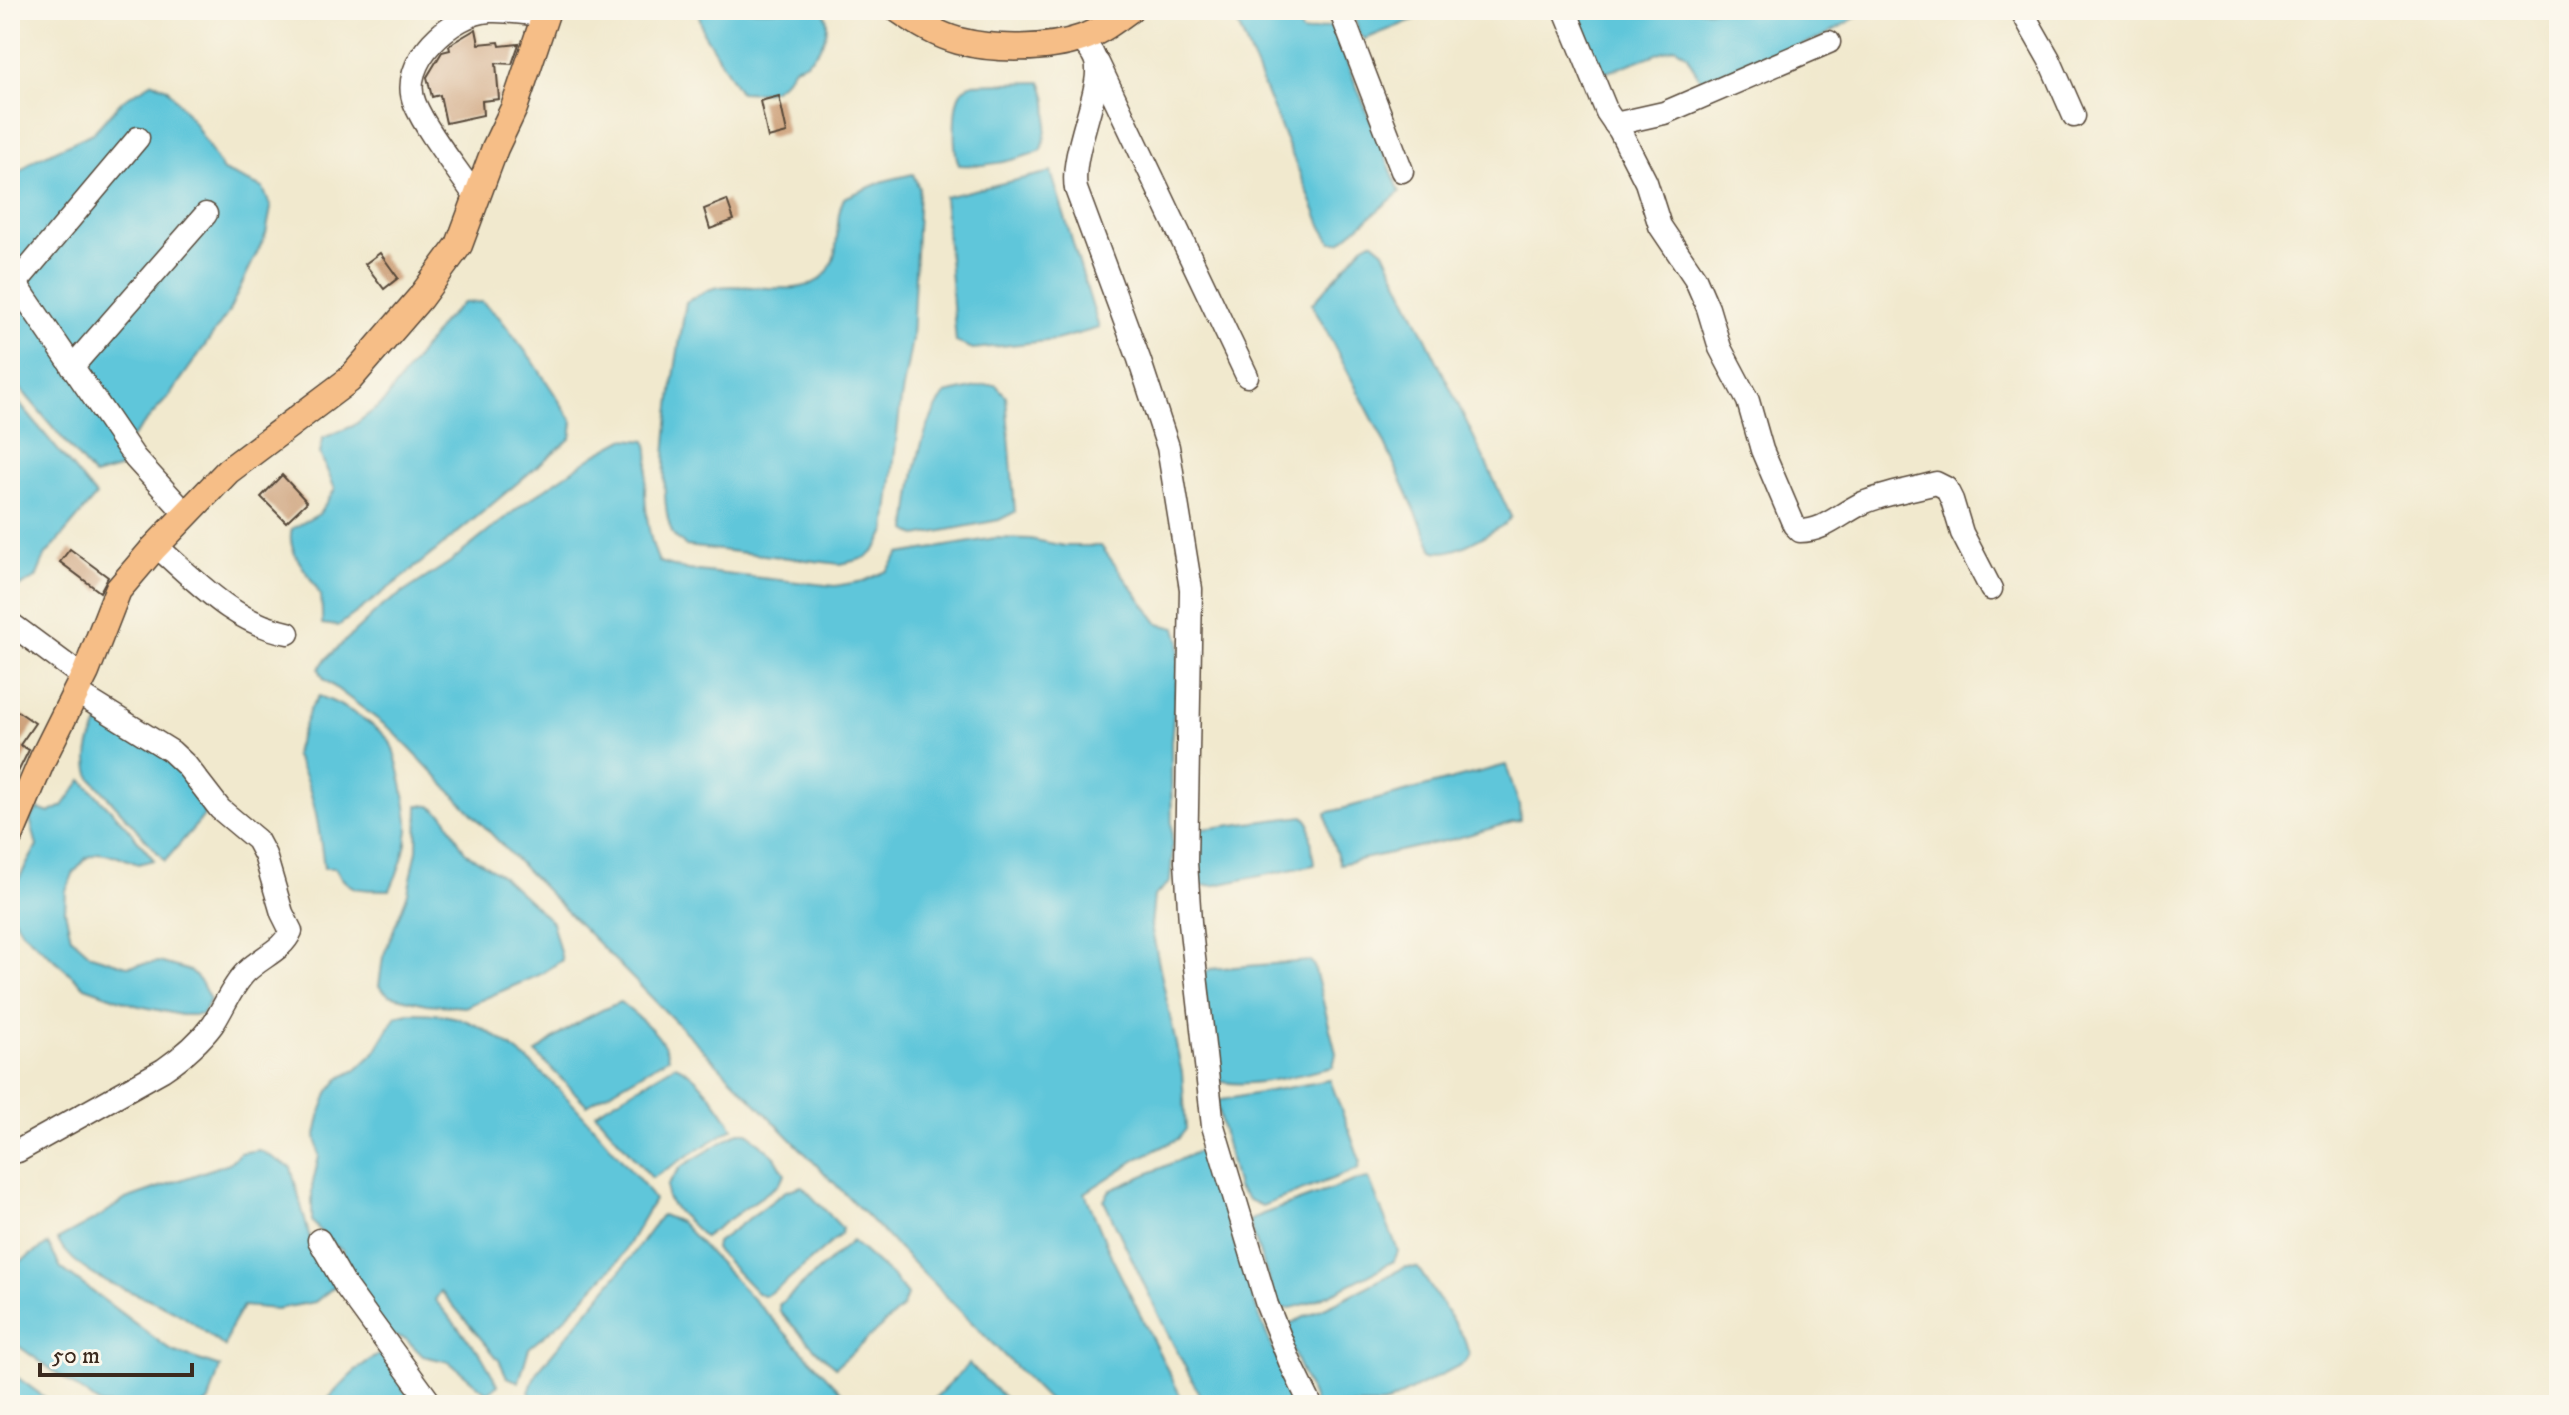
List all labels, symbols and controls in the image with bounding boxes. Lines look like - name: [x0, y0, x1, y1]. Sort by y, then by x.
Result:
- scale bar: [40, 1327, 192, 1377]
- text: 50 m: [52, 1341, 100, 1371]

